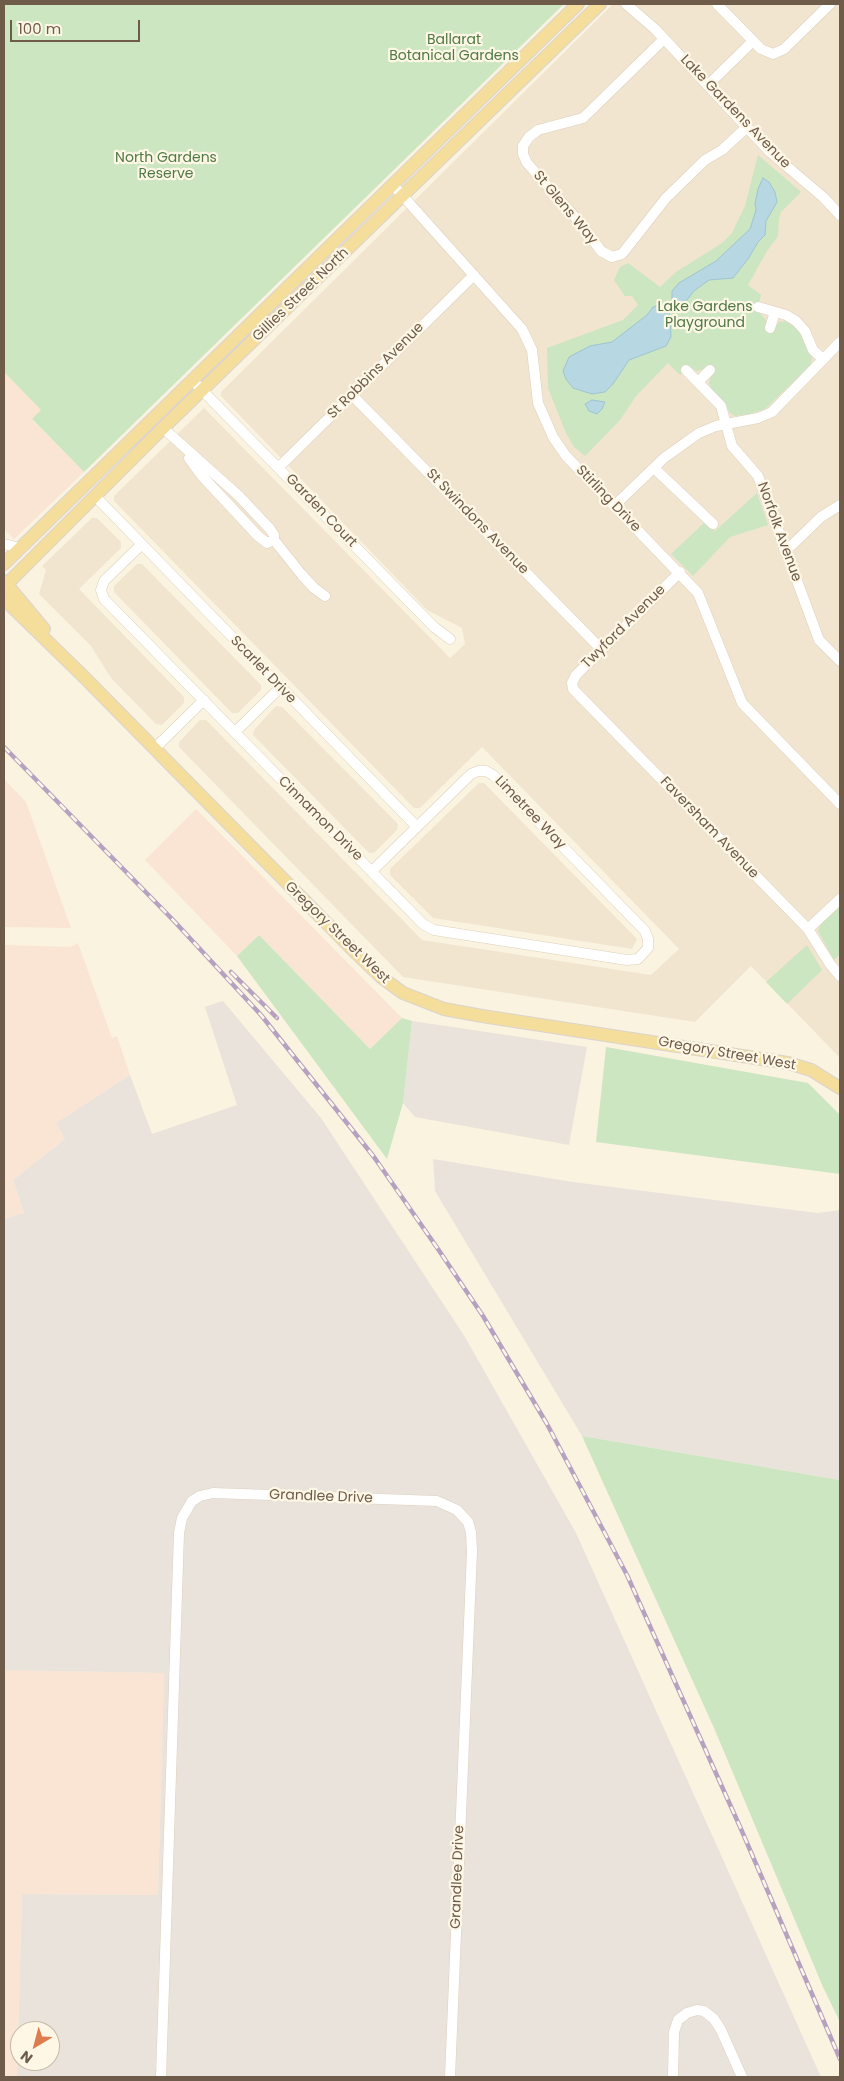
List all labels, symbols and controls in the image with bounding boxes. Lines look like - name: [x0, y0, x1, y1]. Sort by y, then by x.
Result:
- scale bar: [12, 10, 142, 42]
- text: 100 m: [18, 18, 61, 39]
- park label: Ballarat Botanical Gardens: [389, 32, 519, 64]
- street label: Lake Gardens Avenue: [676, 52, 794, 172]
- park label: North Gardens Reserve: [115, 150, 217, 182]
- street label: St Glens Way: [529, 168, 601, 248]
- street label: Gillies Street North: [249, 245, 353, 345]
- park label: Lake Gardens Playground: [657, 299, 753, 332]
- street label: St Robbins Avenue: [324, 319, 428, 423]
- street label: Stirling Drive: [572, 462, 644, 536]
- street label: St Swindons Avenue: [422, 466, 532, 578]
- street label: Garden Court: [282, 471, 360, 551]
- street label: Norfolk Avenue: [753, 480, 805, 584]
- street label: Twyford Avenue: [579, 582, 669, 672]
- street label: Scarlet Drive: [227, 633, 299, 707]
- street label: Cinnamon Drive: [274, 773, 366, 865]
- street label: Limetree Way: [491, 773, 569, 853]
- street label: Faversham Avenue: [656, 774, 762, 882]
- street label: Gregory Street West: [281, 878, 393, 988]
- street label: Gregory Street West: [657, 1034, 797, 1074]
- street label: Grandlee Drive: [269, 1487, 373, 1507]
- street label: Grandlee Drive: [448, 1825, 468, 1929]
- north arrow: [10, 2021, 60, 2071]
- text: N: [16, 2046, 37, 2068]

